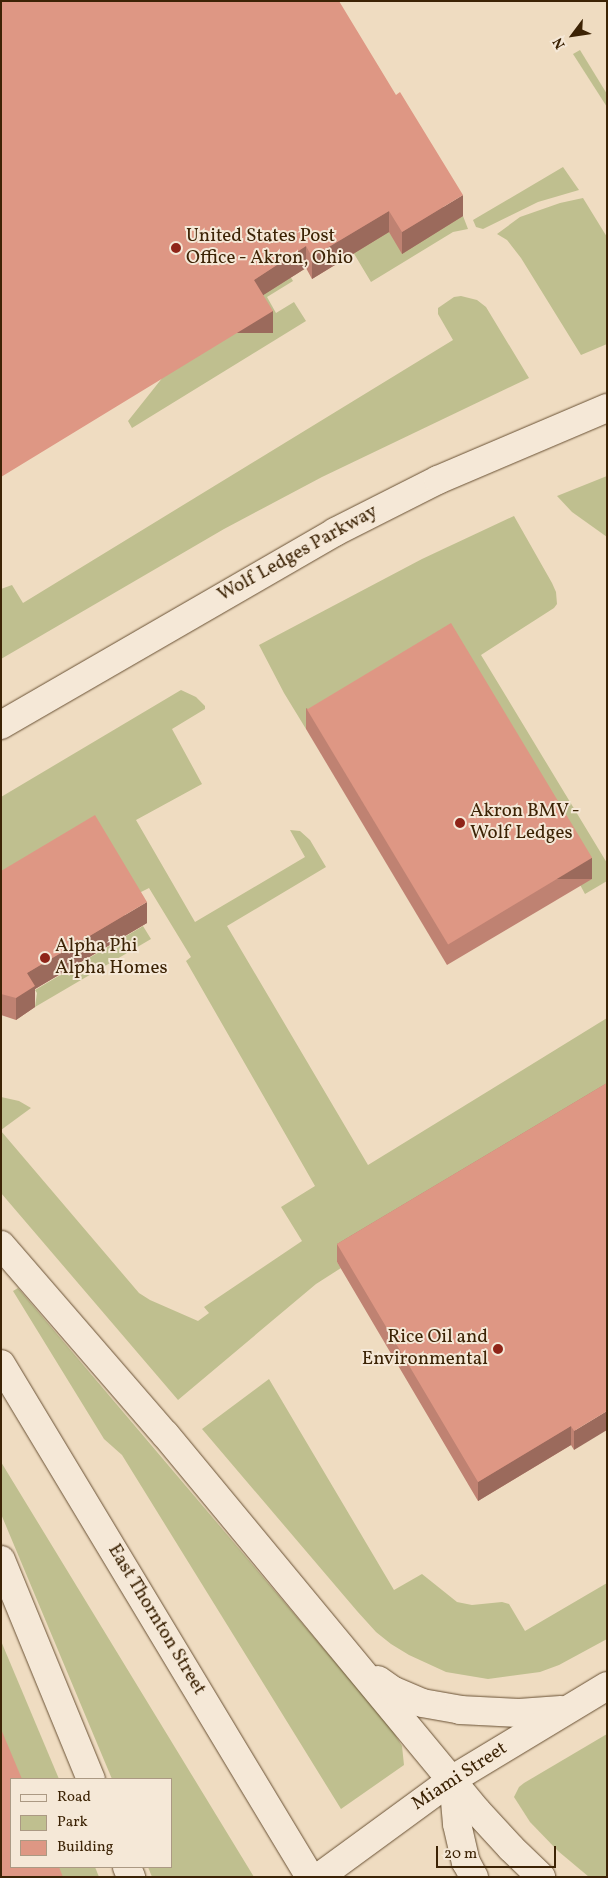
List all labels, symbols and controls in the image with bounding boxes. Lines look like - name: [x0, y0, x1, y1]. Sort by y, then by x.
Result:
- north arrow: [548, 10, 598, 60]
- text: N: [549, 34, 570, 52]
- place label: United States Post Office - Akron, Ohio: [186, 226, 354, 270]
- marker: United States Post Office - Akron, Ohio: [170, 242, 182, 254]
- street label: Wolf Ledges Parkway: [215, 501, 381, 607]
- place label: Akron BMV - Wolf Ledges: [470, 801, 581, 845]
- marker: Akron BMV - Wolf Ledges: [454, 817, 466, 829]
- place label: Alpha Phi Alpha Homes: [55, 936, 168, 980]
- marker: Alpha Phi Alpha Homes: [39, 952, 51, 964]
- place label: Rice Oil and Environmental: [362, 1327, 488, 1371]
- marker: Rice Oil and Environmental: [492, 1343, 504, 1355]
- street label: East Thornton Street: [102, 1540, 210, 1700]
- street label: Miami Street: [408, 1738, 512, 1816]
- legend: [10, 1778, 172, 1868]
- text: Road: [57, 1787, 91, 1808]
- text: Park: [57, 1812, 88, 1833]
- scale bar: [438, 1836, 558, 1868]
- text: Building: [57, 1837, 113, 1858]
- text: 20 m: [444, 1844, 477, 1865]

